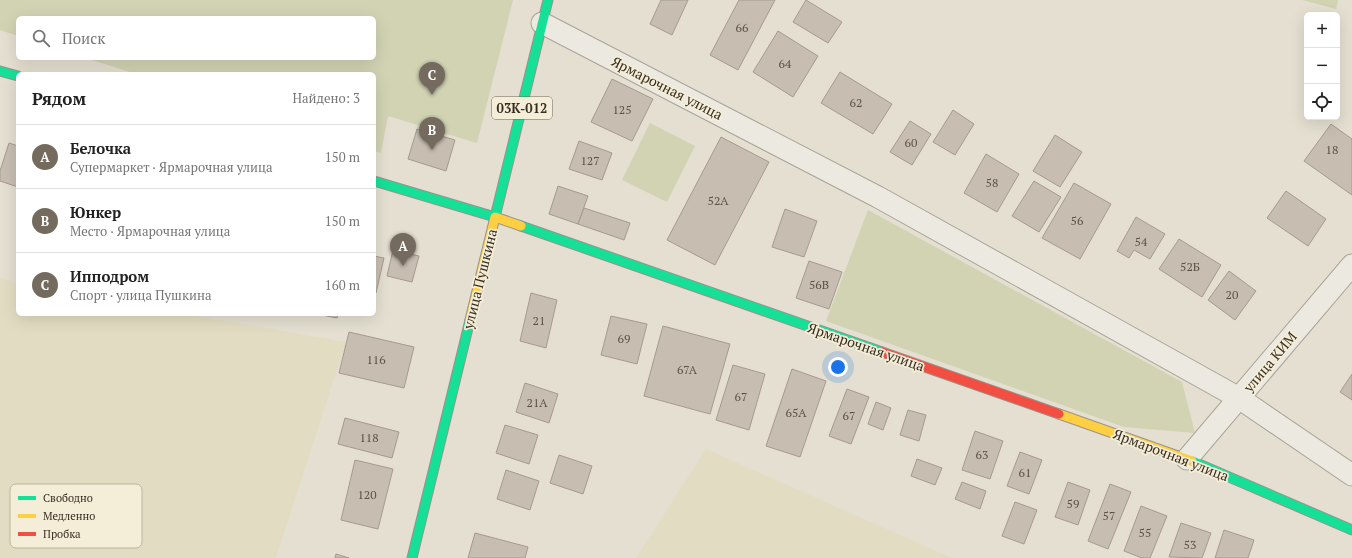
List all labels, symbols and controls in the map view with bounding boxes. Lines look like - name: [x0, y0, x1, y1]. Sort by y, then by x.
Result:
- map controls: [1304, 12, 1340, 120]
- button: +: [1304, 12, 1340, 48]
- search box: [16, 16, 376, 60]
- house number: 66: [736, 20, 749, 35]
- icon: search: [30, 27, 52, 49]
- text: Поиск: [62, 28, 105, 48]
- button: −: [1304, 48, 1340, 84]
- street label: Ярмарочная улица: [608, 51, 726, 124]
- house number: 64: [779, 56, 792, 71]
- pin: C: [419, 62, 445, 95]
- button: locate: [1304, 84, 1340, 120]
- text: Рядом: [32, 87, 86, 110]
- text: Найдено: 3: [293, 89, 360, 107]
- house number: 62: [850, 95, 862, 110]
- road number: 03К-012: [492, 97, 552, 119]
- house number: 125: [612, 102, 632, 117]
- pin: B: [419, 117, 445, 150]
- house number: 60: [905, 135, 917, 150]
- text: Белочка: [70, 138, 131, 158]
- house number: 18: [1326, 142, 1338, 157]
- text: A: [40, 148, 50, 166]
- text: 150 m: [325, 148, 360, 166]
- house number: 127: [580, 153, 600, 168]
- text: Супермаркет · Ярмарочная улица: [70, 158, 273, 176]
- house number: 58: [986, 175, 998, 190]
- house number: 52А: [708, 193, 729, 208]
- text: Юнкер: [70, 202, 121, 222]
- text: B: [41, 212, 49, 230]
- text: 150 m: [325, 212, 360, 230]
- house number: 56: [1071, 213, 1084, 228]
- text: Место · Ярмарочная улица: [70, 222, 230, 240]
- street label: улица Пушкина: [458, 227, 501, 332]
- pin: A: [390, 233, 416, 266]
- house number: 54: [1135, 234, 1148, 249]
- house number: 52Б: [1180, 259, 1200, 274]
- text: Ипподром: [70, 266, 149, 286]
- text: C: [41, 276, 49, 294]
- text: 160 m: [325, 276, 360, 294]
- house number: 56В: [809, 277, 829, 292]
- text: Спорт · улица Пушкина: [70, 286, 211, 304]
- house number: 20: [1226, 287, 1238, 302]
- house number: 21: [533, 313, 545, 328]
- street label: Ярмарочная улица: [805, 318, 927, 375]
- street label: улица КИМ: [1238, 327, 1301, 397]
- house number: 69: [618, 331, 630, 346]
- house number: 116: [366, 352, 386, 367]
- your location: [828, 357, 848, 377]
- house number: 67А: [677, 362, 698, 377]
- house number: 67: [735, 389, 747, 404]
- house number: 21А: [527, 395, 548, 410]
- house number: 65А: [786, 405, 807, 420]
- house number: 67: [843, 408, 855, 423]
- street label: Ярмарочная улица: [1111, 424, 1232, 485]
- house number: 118: [359, 430, 379, 445]
- house number: 63: [976, 447, 988, 462]
- house number: 61: [1019, 465, 1031, 480]
- legend: [10, 484, 142, 548]
- house number: 120: [357, 487, 377, 502]
- text: Свободно: [43, 491, 93, 505]
- house number: 59: [1067, 496, 1079, 511]
- house number: 57: [1103, 508, 1115, 523]
- text: Медленно: [43, 509, 95, 523]
- house number: 55: [1139, 525, 1151, 540]
- text: Пробка: [43, 527, 81, 541]
- house number: 53: [1184, 537, 1196, 552]

